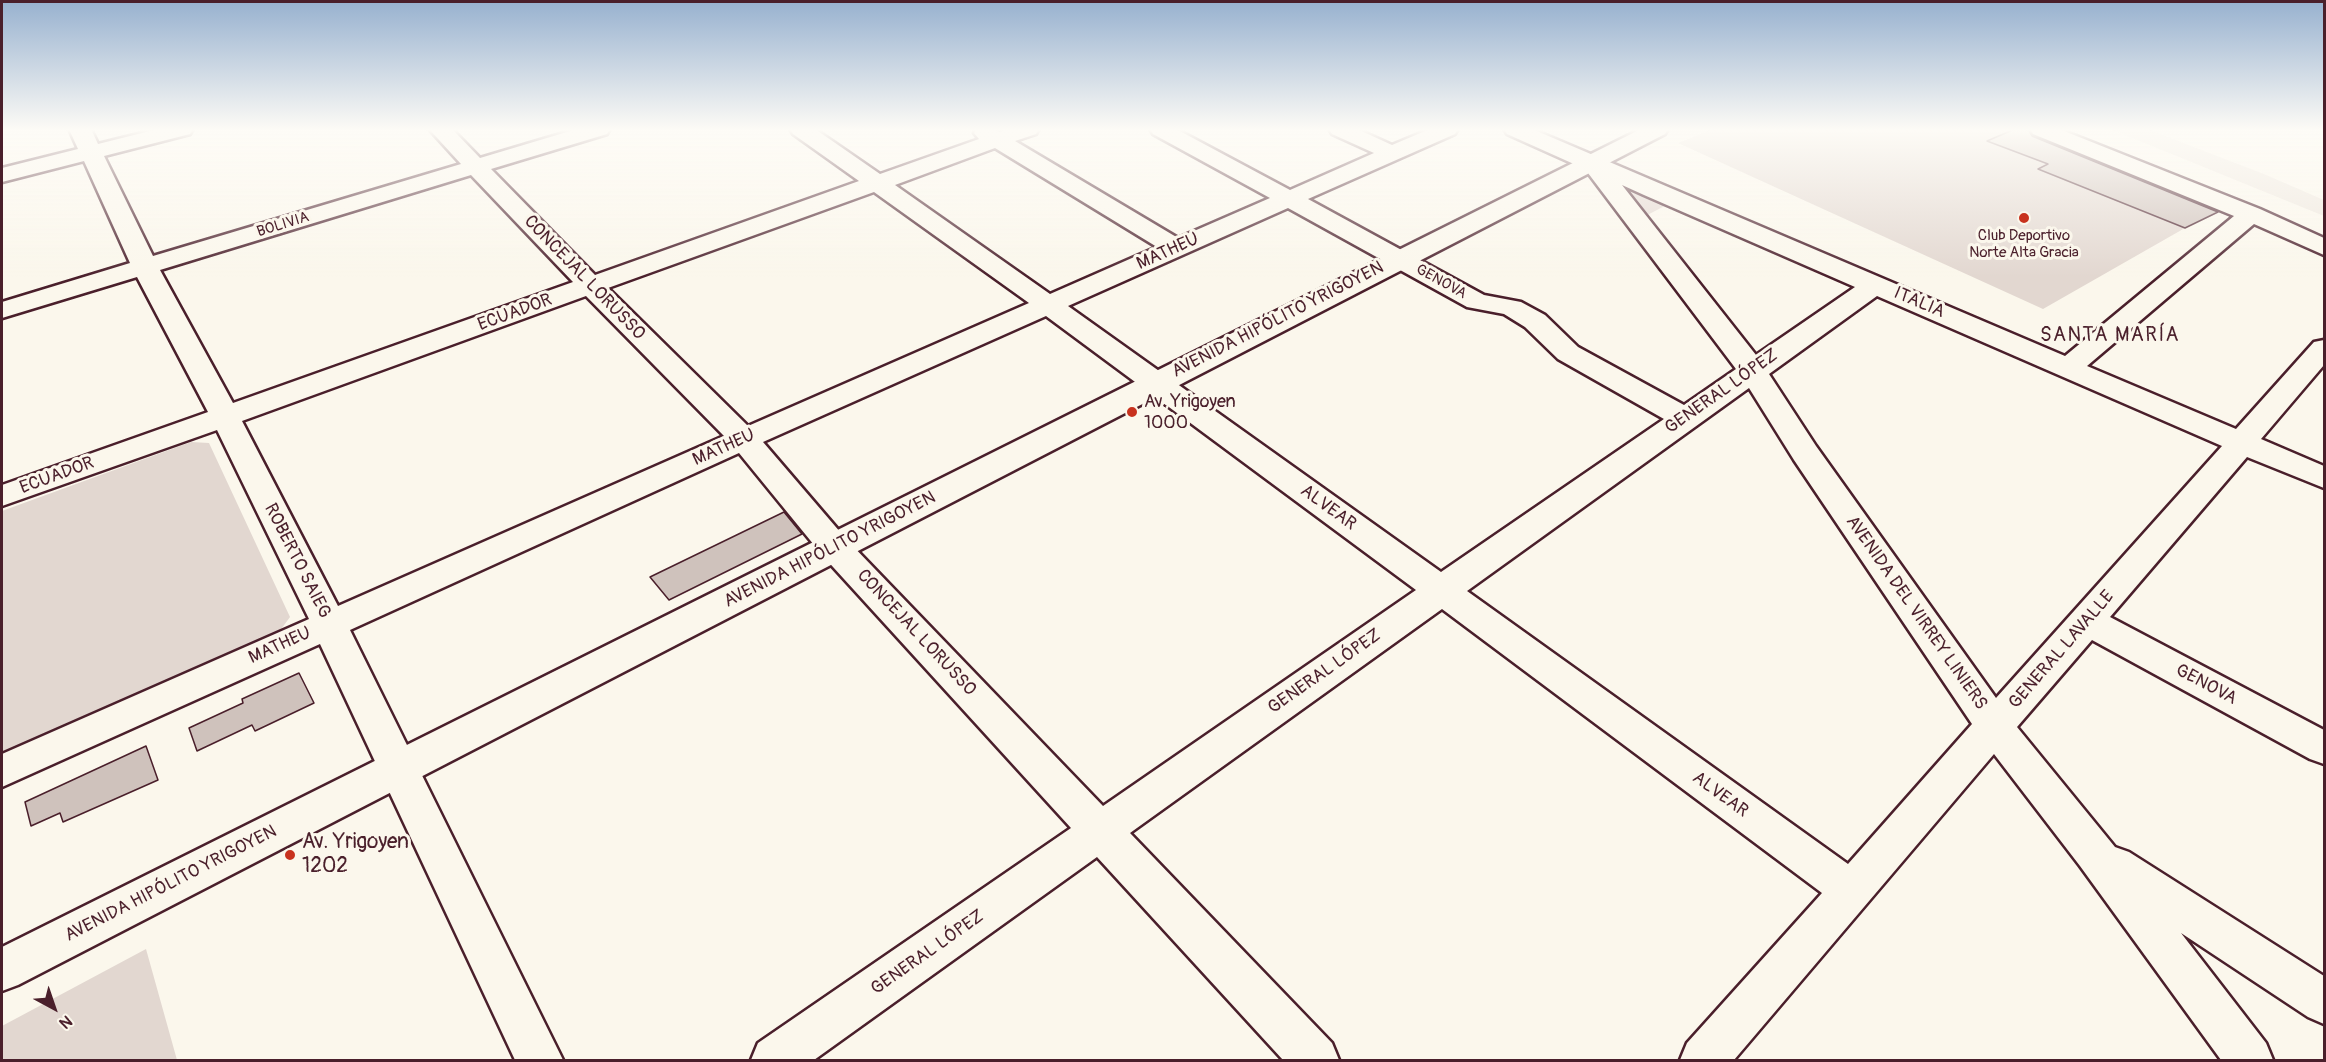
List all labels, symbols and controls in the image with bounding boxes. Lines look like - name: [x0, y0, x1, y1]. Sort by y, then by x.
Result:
- street label: BOLIVIA: [255, 209, 311, 241]
- street label: CONCEJAL LORUSSO: [519, 211, 649, 345]
- marker: Club Deportivo Norte Alta Gracia: [2017, 211, 2031, 225]
- place label: Club Deportivo Norte Alta Gracia: [1969, 227, 2079, 262]
- street label: MATHEU: [1134, 229, 1202, 275]
- street label: AVENIDA HIPÓLITO YRIGOYEN: [1169, 257, 1387, 383]
- street label: GENOVA: [1412, 261, 1470, 303]
- street label: ITALIA: [1890, 283, 1948, 323]
- street label: ECUADOR: [475, 290, 555, 336]
- district label: SANTA MARÍA: [2040, 324, 2180, 348]
- street label: GENERAL LÓPEZ: [1661, 345, 1783, 439]
- place label: Av. Yrigoyen 1000: [1144, 391, 1236, 434]
- marker: Av. Yrigoyen 1000: [1125, 405, 1139, 419]
- street label: MATHEU: [690, 425, 758, 471]
- street label: ECUADOR: [17, 453, 97, 499]
- street label: ALVEAR: [1296, 480, 1360, 536]
- street label: AVENIDA HIPÓLITO YRIGOYEN: [721, 487, 939, 613]
- street label: ROBERTO SAIEG: [259, 500, 335, 622]
- street label: AVENIDA DEL VIRREY LINIERS: [1841, 512, 1991, 714]
- street label: CONCEJAL LORUSSO: [852, 565, 980, 701]
- street label: GENERAL LAVALLE: [2005, 586, 2119, 714]
- street label: MATHEU: [246, 623, 314, 669]
- street label: GENERAL LÓPEZ: [1264, 625, 1386, 719]
- street label: GENOVA: [2172, 660, 2240, 710]
- street label: ALVEAR: [1688, 767, 1752, 823]
- street label: AVENIDA HIPÓLITO YRIGOYEN: [62, 821, 280, 947]
- place label: Av. Yrigoyen 1202: [302, 830, 409, 880]
- marker: Av. Yrigoyen 1202: [283, 848, 297, 862]
- street label: GENERAL LÓPEZ: [867, 906, 989, 1000]
- north arrow: [24, 978, 84, 1038]
- text: N: [55, 1011, 76, 1033]

